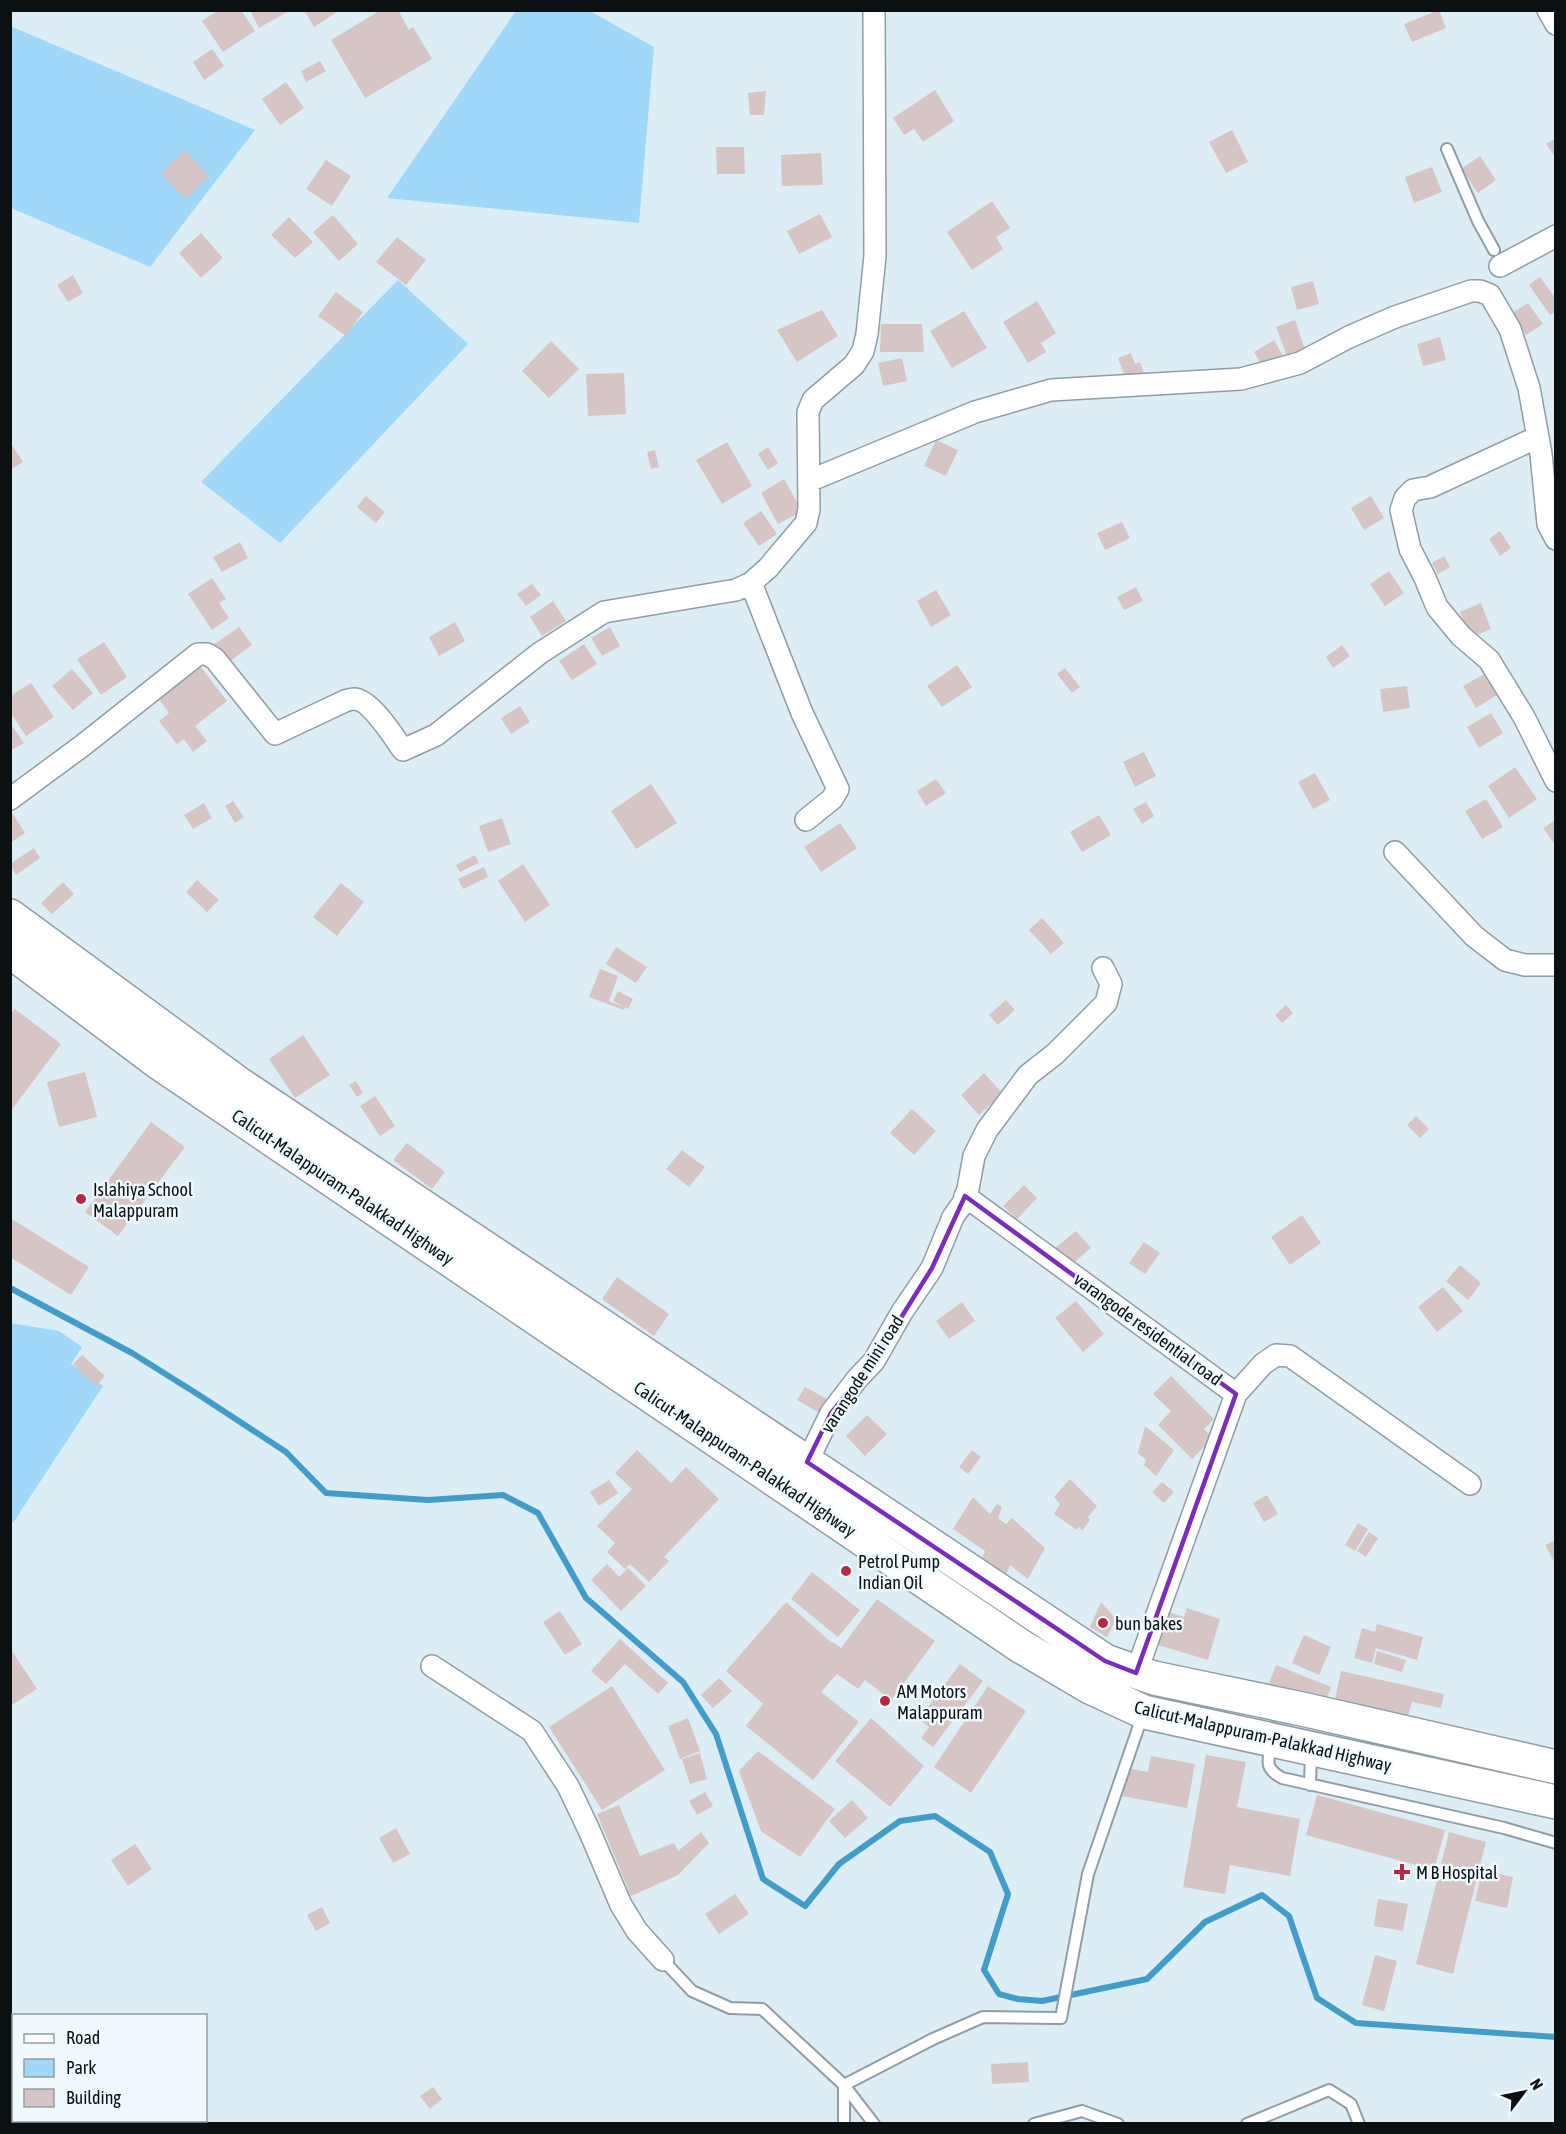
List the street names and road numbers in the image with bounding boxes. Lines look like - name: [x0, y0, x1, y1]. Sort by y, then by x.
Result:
- street label: Calicut-Malappuram-Palakkad Highway: [228, 1105, 458, 1269]
- street label: varangode residential road: [1070, 1268, 1226, 1390]
- street label: varangode mini road: [816, 1311, 908, 1437]
- street label: Calicut-Malappuram-Palakkad Highway: [630, 1377, 860, 1541]
- street label: Calicut-Malappuram-Palakkad Highway: [1132, 1696, 1394, 1776]

